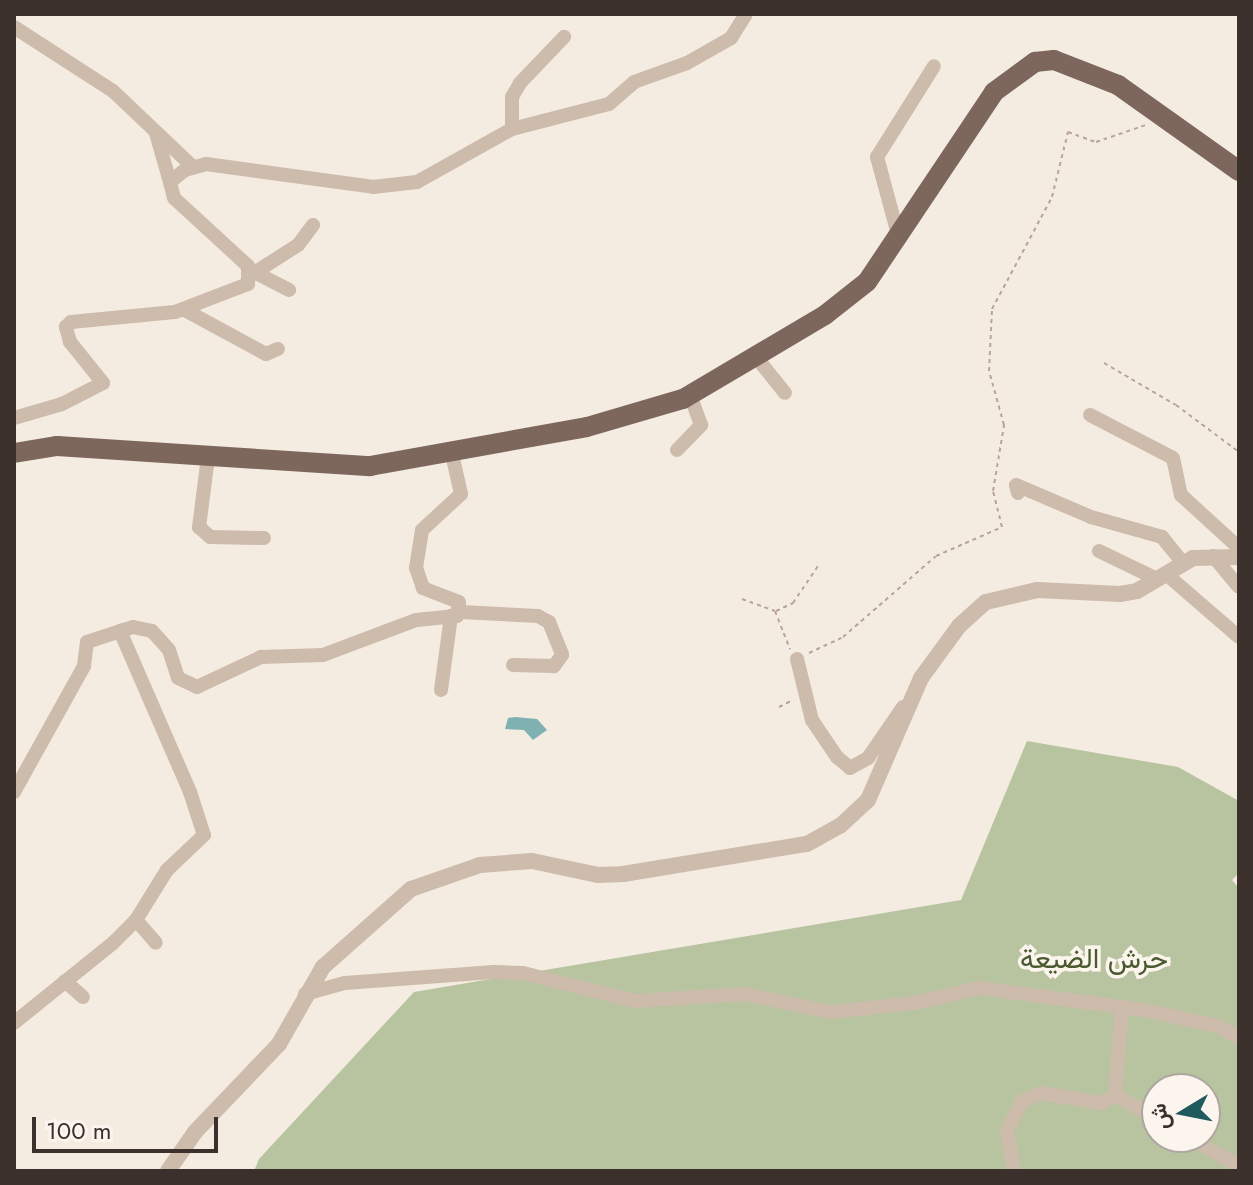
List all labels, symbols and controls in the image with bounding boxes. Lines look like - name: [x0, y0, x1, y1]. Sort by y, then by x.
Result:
- park label: حرش الضيعة: [1020, 942, 1168, 976]
- north arrow: [1141, 1073, 1221, 1153]
- scale bar: [36, 1101, 222, 1151]
- text: ش: [1141, 1101, 1177, 1133]
- text: 100 m: [46, 1113, 112, 1148]

